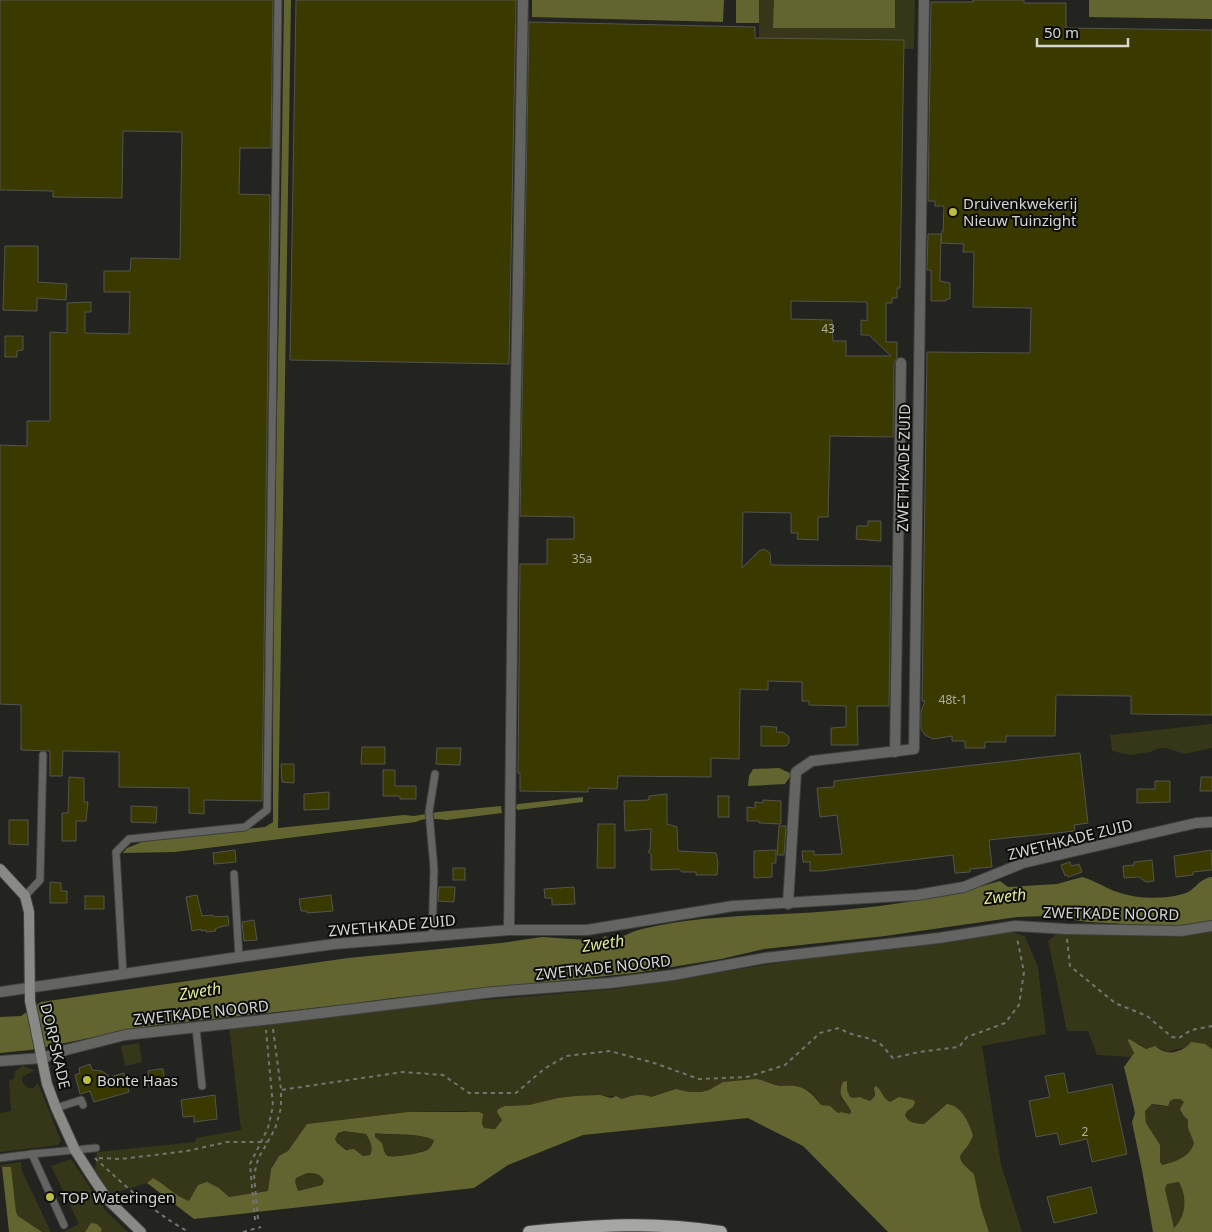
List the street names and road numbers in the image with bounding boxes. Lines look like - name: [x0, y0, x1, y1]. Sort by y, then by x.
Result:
- street label: ZWETHKADE ZUID: [892, 404, 914, 532]
- street label: ZWETHKADE ZUID: [1005, 814, 1135, 864]
- street label: ZWETKADE NOORD: [1043, 902, 1179, 924]
- street label: ZWETHKADE ZUID: [327, 909, 457, 941]
- street label: ZWETKADE NOORD: [534, 950, 672, 984]
- street label: ZWETKADE NOORD: [132, 995, 270, 1029]
- street label: DORPSKADE: [36, 1001, 76, 1091]

